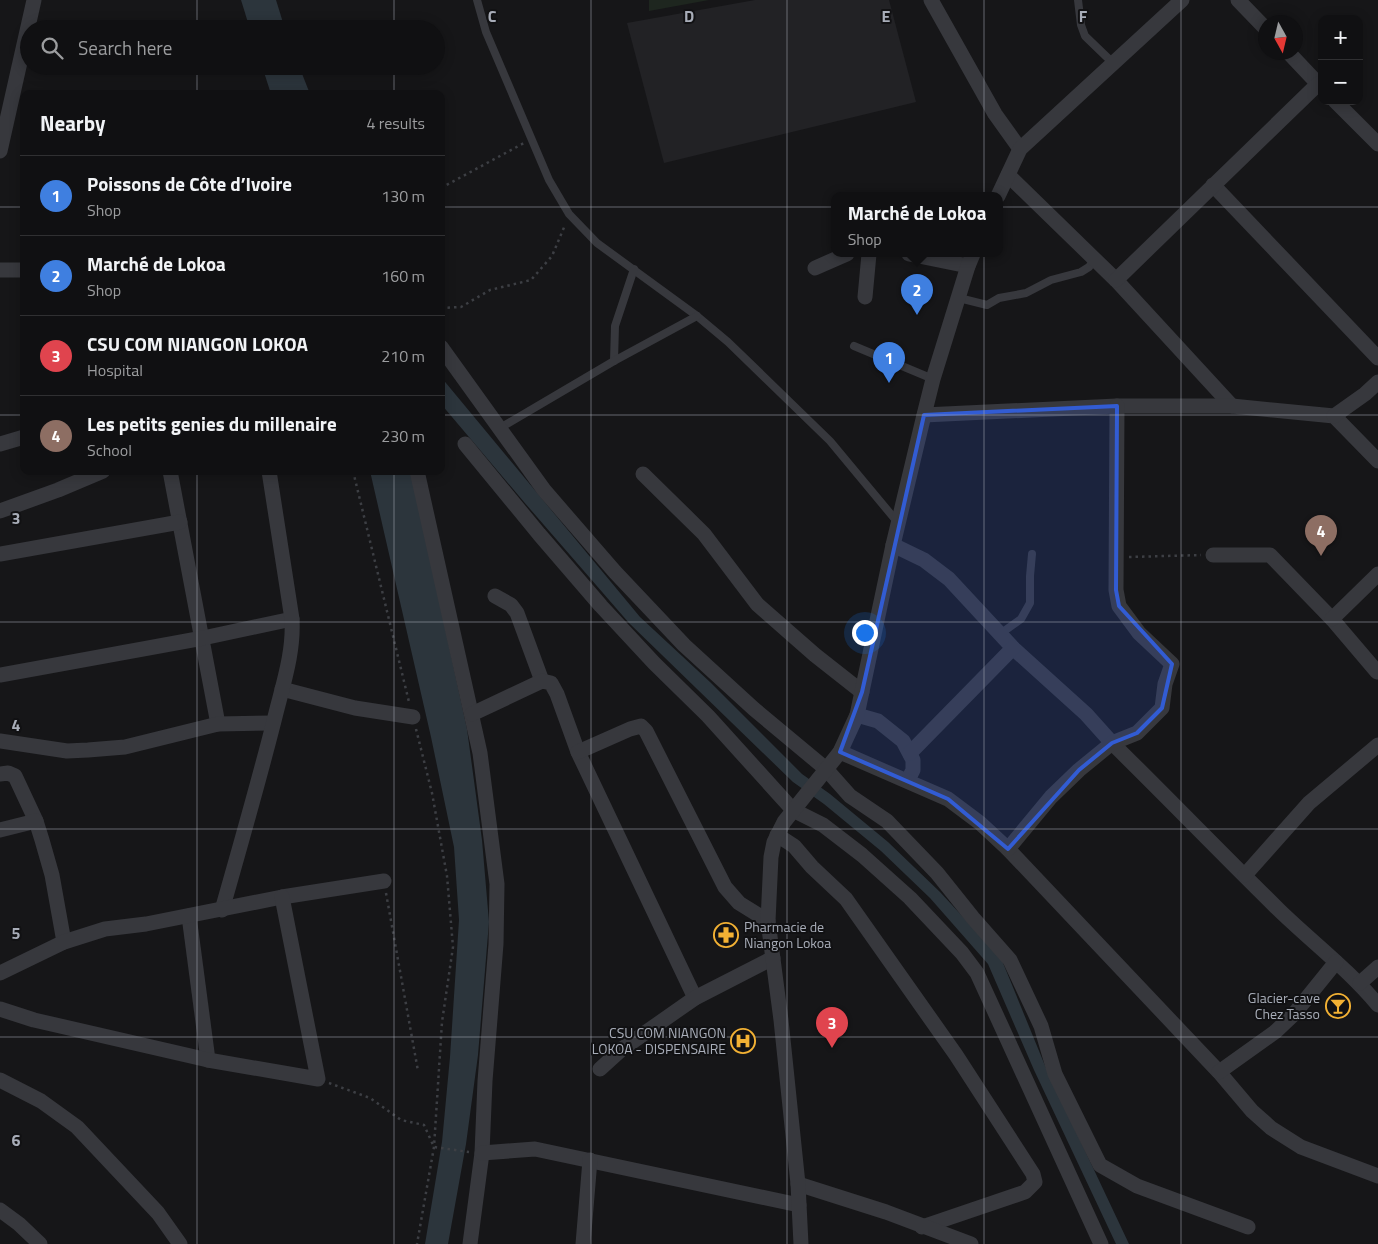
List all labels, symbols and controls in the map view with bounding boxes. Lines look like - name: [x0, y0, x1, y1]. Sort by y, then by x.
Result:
- text: C: [488, 4, 497, 28]
- text: D: [684, 4, 694, 28]
- text: E: [882, 4, 891, 28]
- text: F: [1079, 4, 1088, 28]
- north arrow: [1258, 15, 1303, 60]
- map controls: [1318, 15, 1363, 105]
- button: +: [1318, 15, 1363, 60]
- search box: [20, 20, 445, 75]
- text: Search here: [78, 33, 172, 62]
- icon: search: [38, 34, 66, 62]
- button: −: [1318, 60, 1363, 105]
- text: Nearby: [40, 107, 105, 139]
- text: 4 results: [366, 111, 425, 135]
- text: Poissons de Côte d’Ivoire: [87, 169, 292, 198]
- text: 1: [52, 184, 60, 208]
- text: 130 m: [381, 184, 425, 208]
- popup: [831, 192, 1003, 257]
- text: Shop: [87, 198, 121, 222]
- text: Marché de Lokoa: [848, 198, 986, 227]
- text: Shop: [848, 227, 882, 251]
- text: Marché de Lokoa: [87, 249, 226, 278]
- text: 2: [52, 264, 60, 288]
- text: 160 m: [381, 264, 425, 288]
- pin: 2: [901, 274, 933, 315]
- text: Shop: [87, 278, 121, 302]
- text: CSU COM NIANGON LOKOA: [87, 329, 308, 358]
- pin: 1: [873, 342, 905, 383]
- text: 3: [52, 344, 60, 368]
- text: 210 m: [381, 344, 425, 368]
- text: Hospital: [87, 358, 143, 382]
- text: Les petits genies du millenaire: [87, 409, 337, 438]
- text: 4: [52, 424, 60, 448]
- text: 230 m: [381, 424, 425, 448]
- text: School: [87, 438, 132, 462]
- text: 3: [12, 506, 20, 530]
- pin: 4: [1305, 515, 1337, 556]
- your location: [852, 620, 878, 646]
- text: 4: [12, 713, 21, 737]
- place label: Pharmacie de Niangon Lokoa: [744, 916, 831, 953]
- text: 5: [12, 921, 21, 945]
- pharmacy icon: Pharmacie de Niangon Lokoa: [713, 922, 739, 948]
- place label: Glacier-cave Chez Tasso: [1248, 987, 1320, 1024]
- bar icon: Glacier-cave Chez Tasso: [1325, 993, 1351, 1019]
- pin: 3: [816, 1007, 848, 1048]
- place label: CSU COM NIANGON LOKOA - DISPENSAIRE: [592, 1022, 726, 1059]
- hospital icon: CSU COM NIANGON LOKOA - DISPENSAIRE: [730, 1028, 756, 1054]
- text: 6: [12, 1128, 21, 1152]

